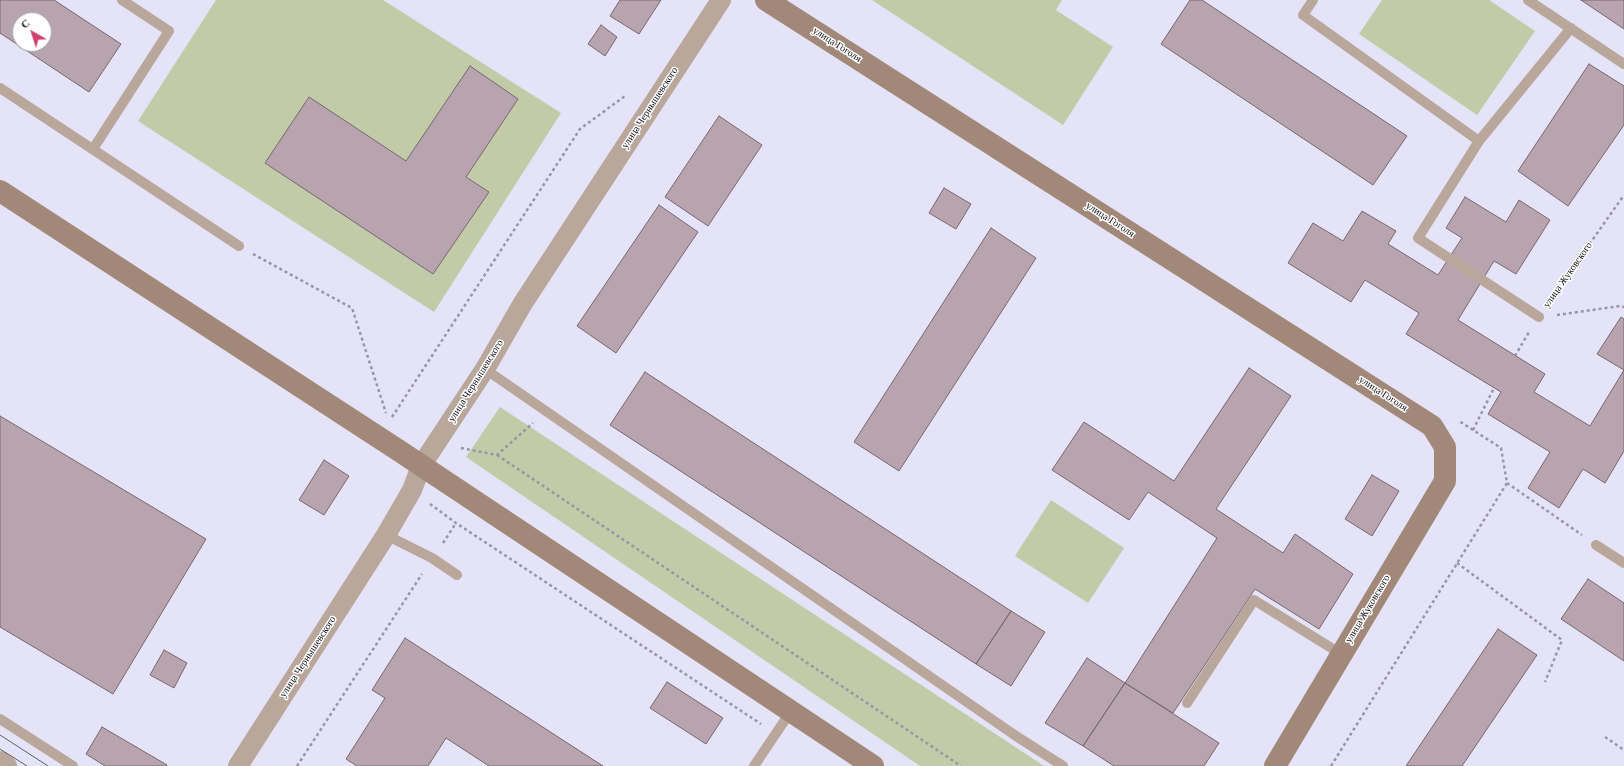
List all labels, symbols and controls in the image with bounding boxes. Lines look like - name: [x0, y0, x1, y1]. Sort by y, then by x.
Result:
- north arrow: [12, 12, 52, 52]
- text: С: [18, 16, 32, 31]
- street label: улица Гоголя: [810, 25, 864, 65]
- street label: улица Чернышевского: [619, 65, 681, 151]
- street label: улица Гоголя: [1083, 200, 1137, 240]
- street label: улица Жуковского: [1541, 240, 1595, 310]
- street label: улица Чернышевского: [446, 338, 506, 424]
- street label: улица Гоголя: [1356, 374, 1410, 414]
- street label: улица Жуковского: [1343, 573, 1393, 645]
- street label: улица Чернышевского: [277, 614, 339, 700]

